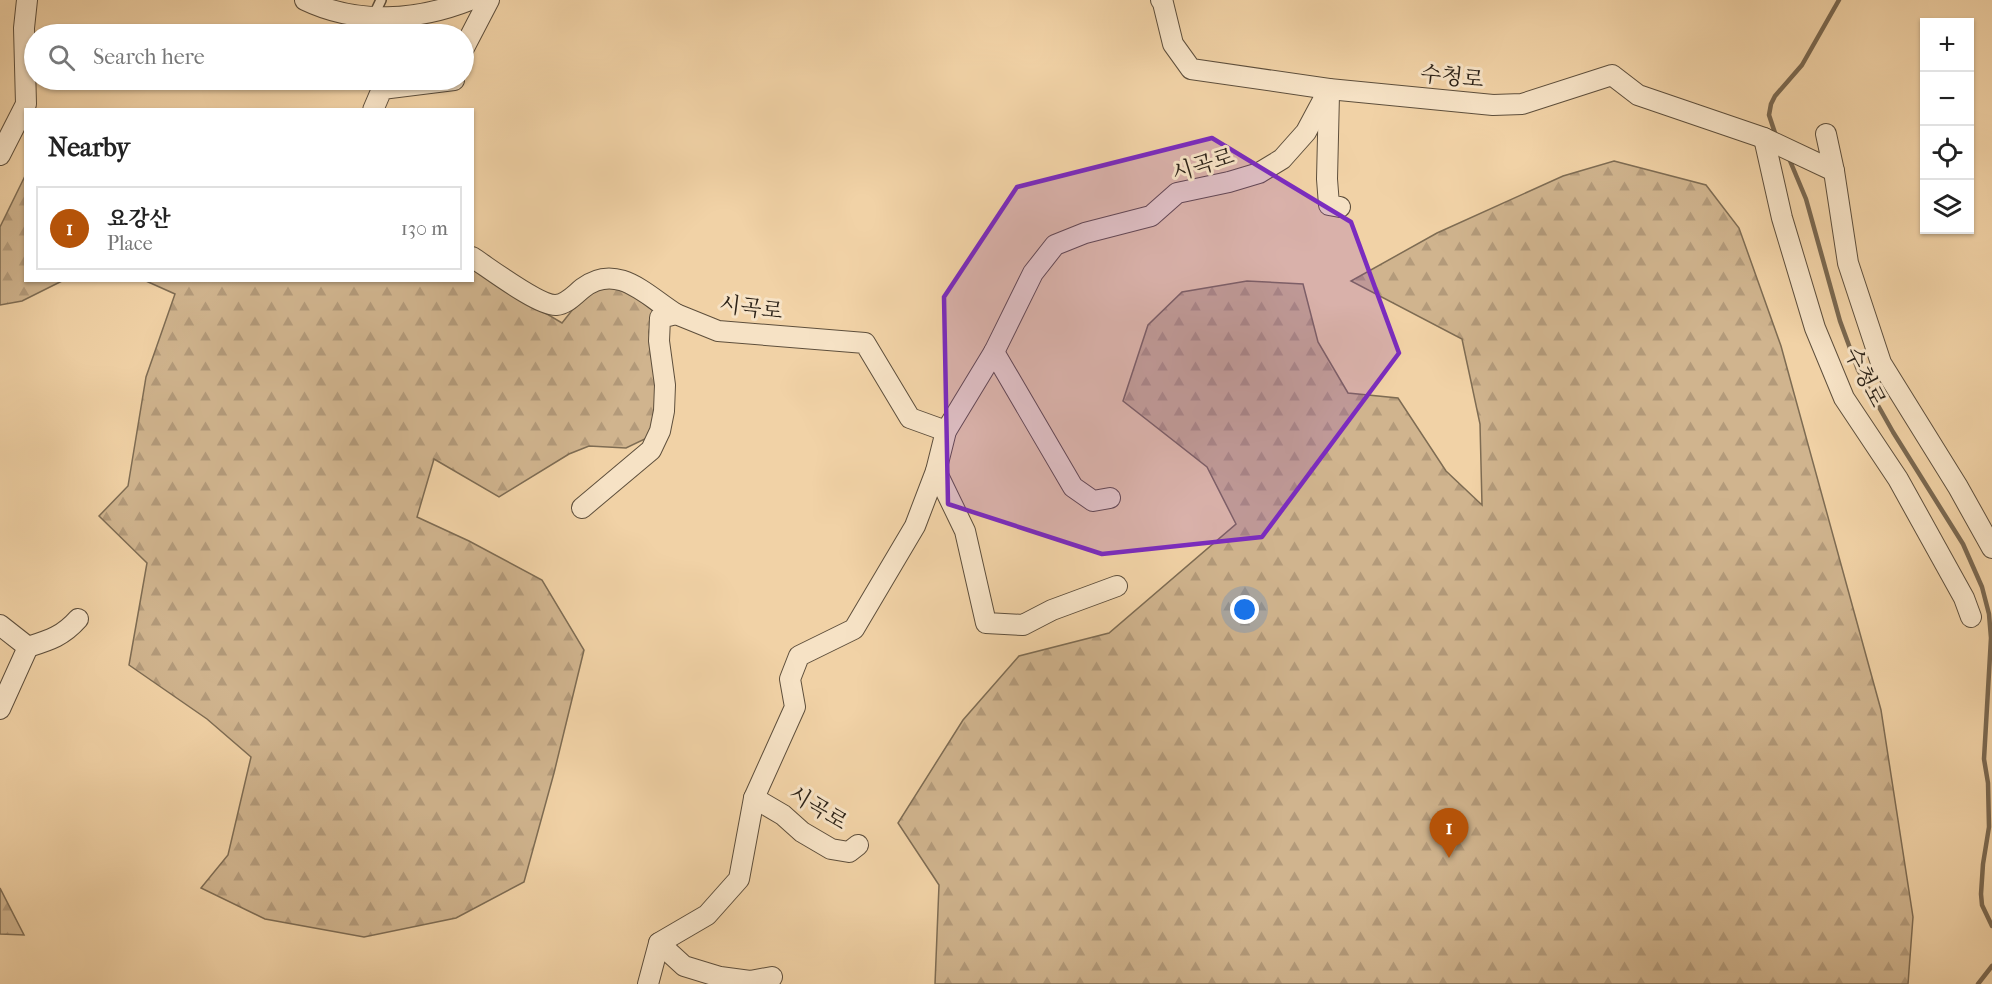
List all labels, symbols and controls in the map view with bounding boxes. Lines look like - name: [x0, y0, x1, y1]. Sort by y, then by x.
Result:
- map controls: [1920, 18, 1974, 234]
- button: +: [1920, 18, 1974, 72]
- search box: [24, 24, 474, 90]
- icon: search: [45, 41, 78, 74]
- text: Search here: [93, 44, 205, 70]
- street label: 수청로: [1419, 61, 1485, 93]
- button: −: [1920, 72, 1974, 126]
- button: locate: [1920, 126, 1974, 180]
- text: Nearby: [48, 132, 130, 163]
- street label: 시곡로: [1169, 143, 1237, 187]
- button: layers: [1920, 180, 1974, 234]
- text: 요강산: [107, 206, 171, 232]
- text: 1: [66, 217, 73, 240]
- text: 130 m: [401, 217, 448, 240]
- text: Place: [107, 232, 153, 255]
- street label: 시곡로: [718, 291, 784, 325]
- street label: 수청로: [1839, 343, 1891, 411]
- your location: [1230, 595, 1259, 624]
- street label: 시곡로: [784, 780, 852, 836]
- pin: 1: [1430, 808, 1468, 858]

